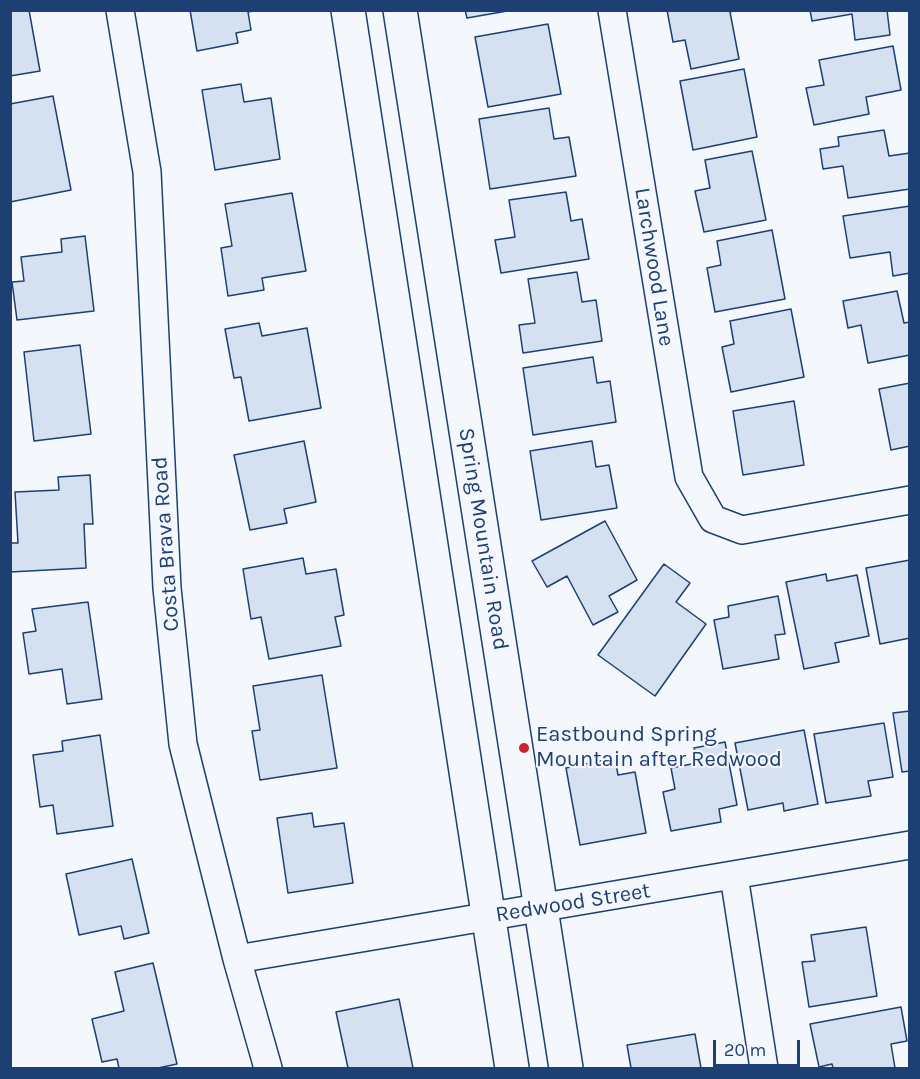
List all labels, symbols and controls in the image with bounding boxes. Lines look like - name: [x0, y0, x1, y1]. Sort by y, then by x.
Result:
- street label: Larchwood Lane: [628, 186, 680, 348]
- street label: Spring Mountain Road: [452, 426, 514, 652]
- street label: Costa Brava Road: [147, 456, 185, 632]
- place label: Eastbound Spring Mountain after Redwood: [536, 722, 782, 774]
- marker: Eastbound Spring Mountain after Redwood: [517, 741, 531, 755]
- street label: Redwood Street: [494, 878, 652, 928]
- scale bar: [716, 1028, 803, 1066]
- text: 20 m: [724, 1039, 766, 1061]

